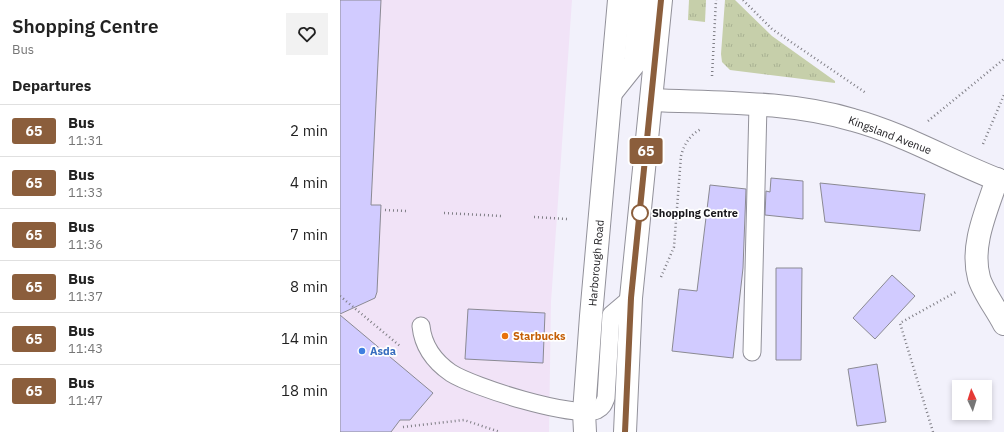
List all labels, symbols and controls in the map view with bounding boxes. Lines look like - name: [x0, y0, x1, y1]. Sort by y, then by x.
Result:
- button: heart: [286, 13, 328, 55]
- text: Shopping Centre: [12, 14, 159, 38]
- text: Bus: [12, 41, 34, 58]
- text: Departures: [12, 76, 91, 95]
- text: Bus: [68, 113, 95, 132]
- street label: Kingsland Avenue: [846, 113, 934, 157]
- text: 2 min: [290, 121, 328, 140]
- text: 65: [26, 122, 42, 140]
- text: 11:31: [68, 132, 103, 149]
- line badge: 65: [628, 138, 664, 164]
- text: 65: [638, 142, 654, 160]
- text: Bus: [68, 165, 95, 184]
- text: 4 min: [290, 173, 328, 192]
- text: 65: [26, 174, 42, 192]
- text: 11:33: [68, 184, 103, 201]
- marker: Shopping Centre: [631, 204, 649, 222]
- place label: Shopping Centre: [652, 206, 738, 220]
- text: Bus: [68, 217, 95, 236]
- street label: Harborough Road: [585, 219, 607, 307]
- text: 7 min: [290, 225, 328, 244]
- text: 65: [26, 226, 42, 244]
- text: 11:36: [68, 236, 103, 253]
- text: Bus: [68, 269, 95, 288]
- text: 8 min: [290, 277, 328, 296]
- text: 65: [26, 278, 42, 296]
- text: 11:37: [68, 288, 103, 305]
- text: Bus: [68, 321, 95, 340]
- text: 14 min: [281, 329, 328, 348]
- place label: Starbucks: [513, 329, 566, 343]
- text: 65: [26, 330, 42, 348]
- marker: Starbucks: [500, 331, 510, 341]
- text: 11:43: [68, 340, 103, 357]
- place label: Asda: [370, 344, 396, 358]
- marker: Asda: [357, 346, 367, 356]
- text: Bus: [68, 373, 95, 392]
- north arrow: [952, 380, 992, 420]
- map controls: [952, 380, 992, 420]
- text: 18 min: [281, 381, 328, 400]
- text: 65: [26, 382, 42, 400]
- text: 11:47: [68, 392, 103, 409]

